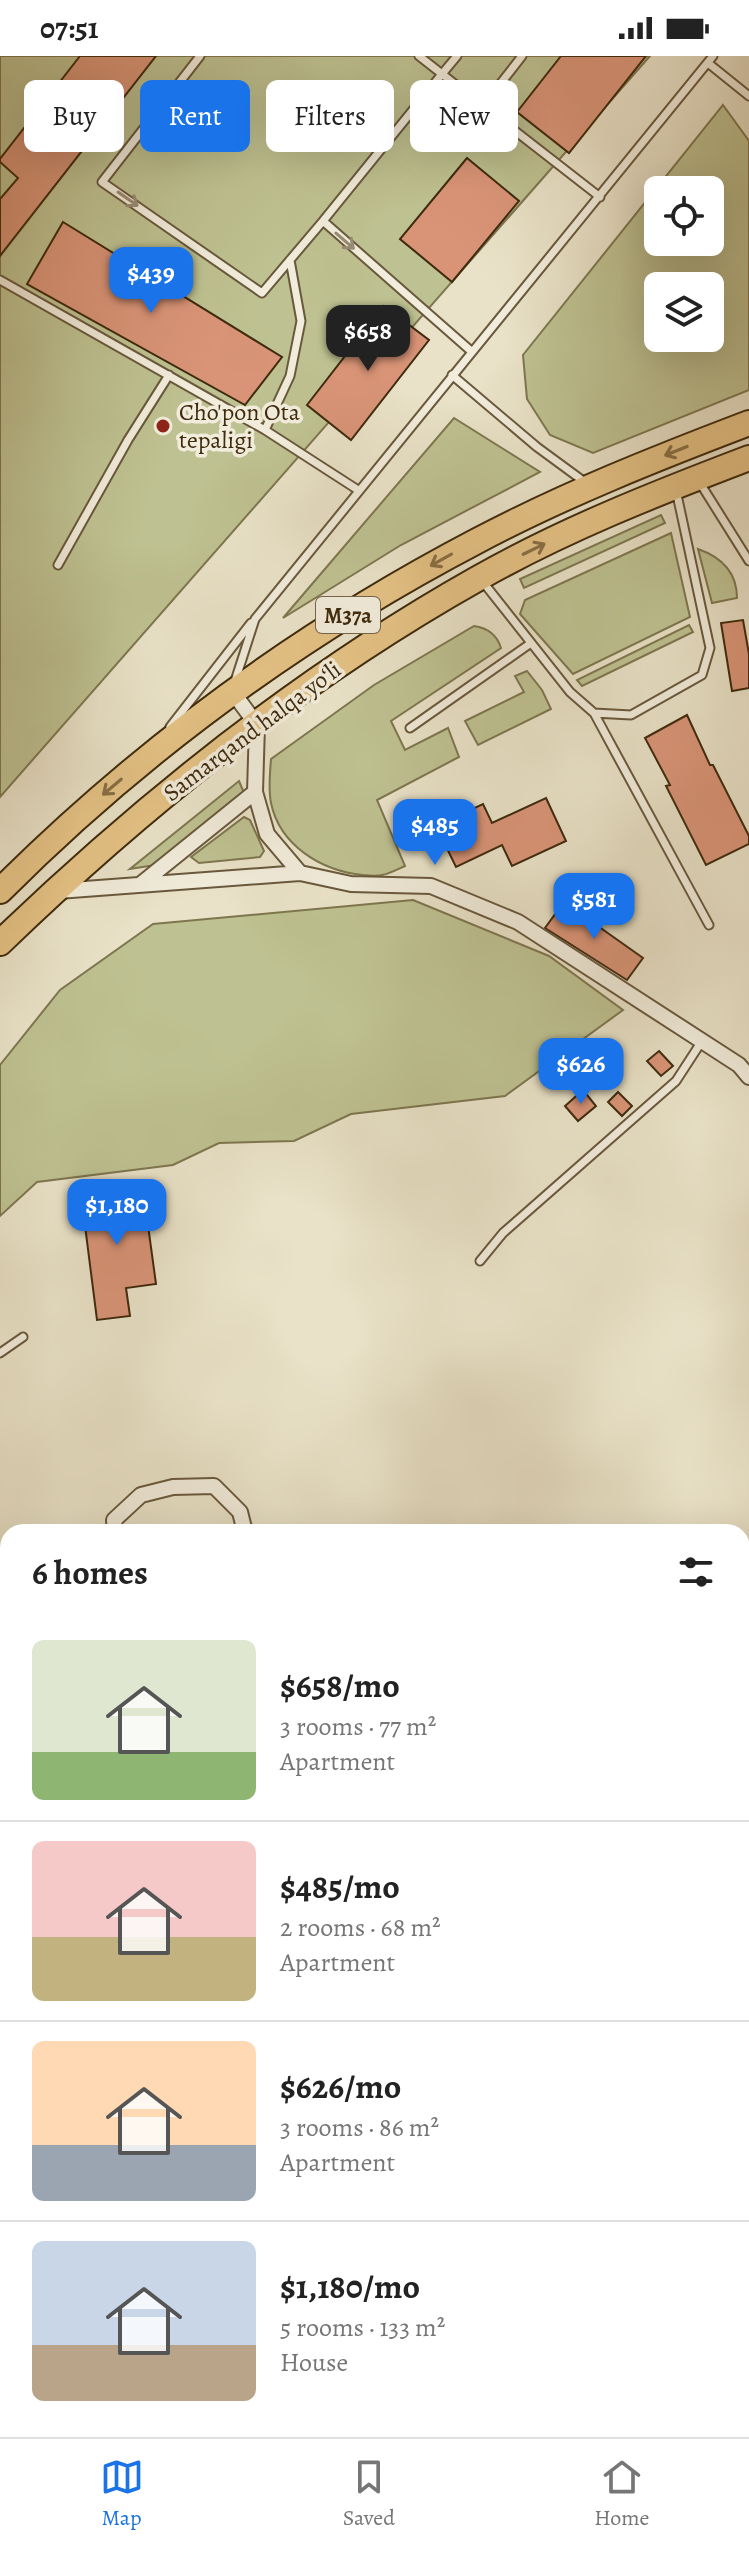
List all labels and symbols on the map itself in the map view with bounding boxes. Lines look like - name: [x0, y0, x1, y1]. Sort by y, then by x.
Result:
- one-way arrow: [117, 190, 138, 207]
- one-way arrow: [335, 231, 355, 249]
- pin: $439: [104, 247, 198, 315]
- pin: $658: [321, 305, 415, 373]
- place label: Cho'pon Ota tepaligi: [179, 396, 301, 456]
- marker: Cho'pon Ota tepaligi: [154, 417, 172, 435]
- one-way arrow: [664, 445, 689, 459]
- one-way arrow: [522, 541, 546, 556]
- one-way arrow: [429, 553, 453, 569]
- road number: M37a: [316, 597, 380, 633]
- street label: Samarqand halqa yoʻli: [156, 653, 348, 809]
- one-way arrow: [103, 778, 123, 796]
- pin: $485: [388, 799, 482, 867]
- pin: $581: [547, 873, 641, 941]
- pin: $626: [534, 1038, 628, 1106]
- pin: $1,180: [52, 1179, 182, 1247]

